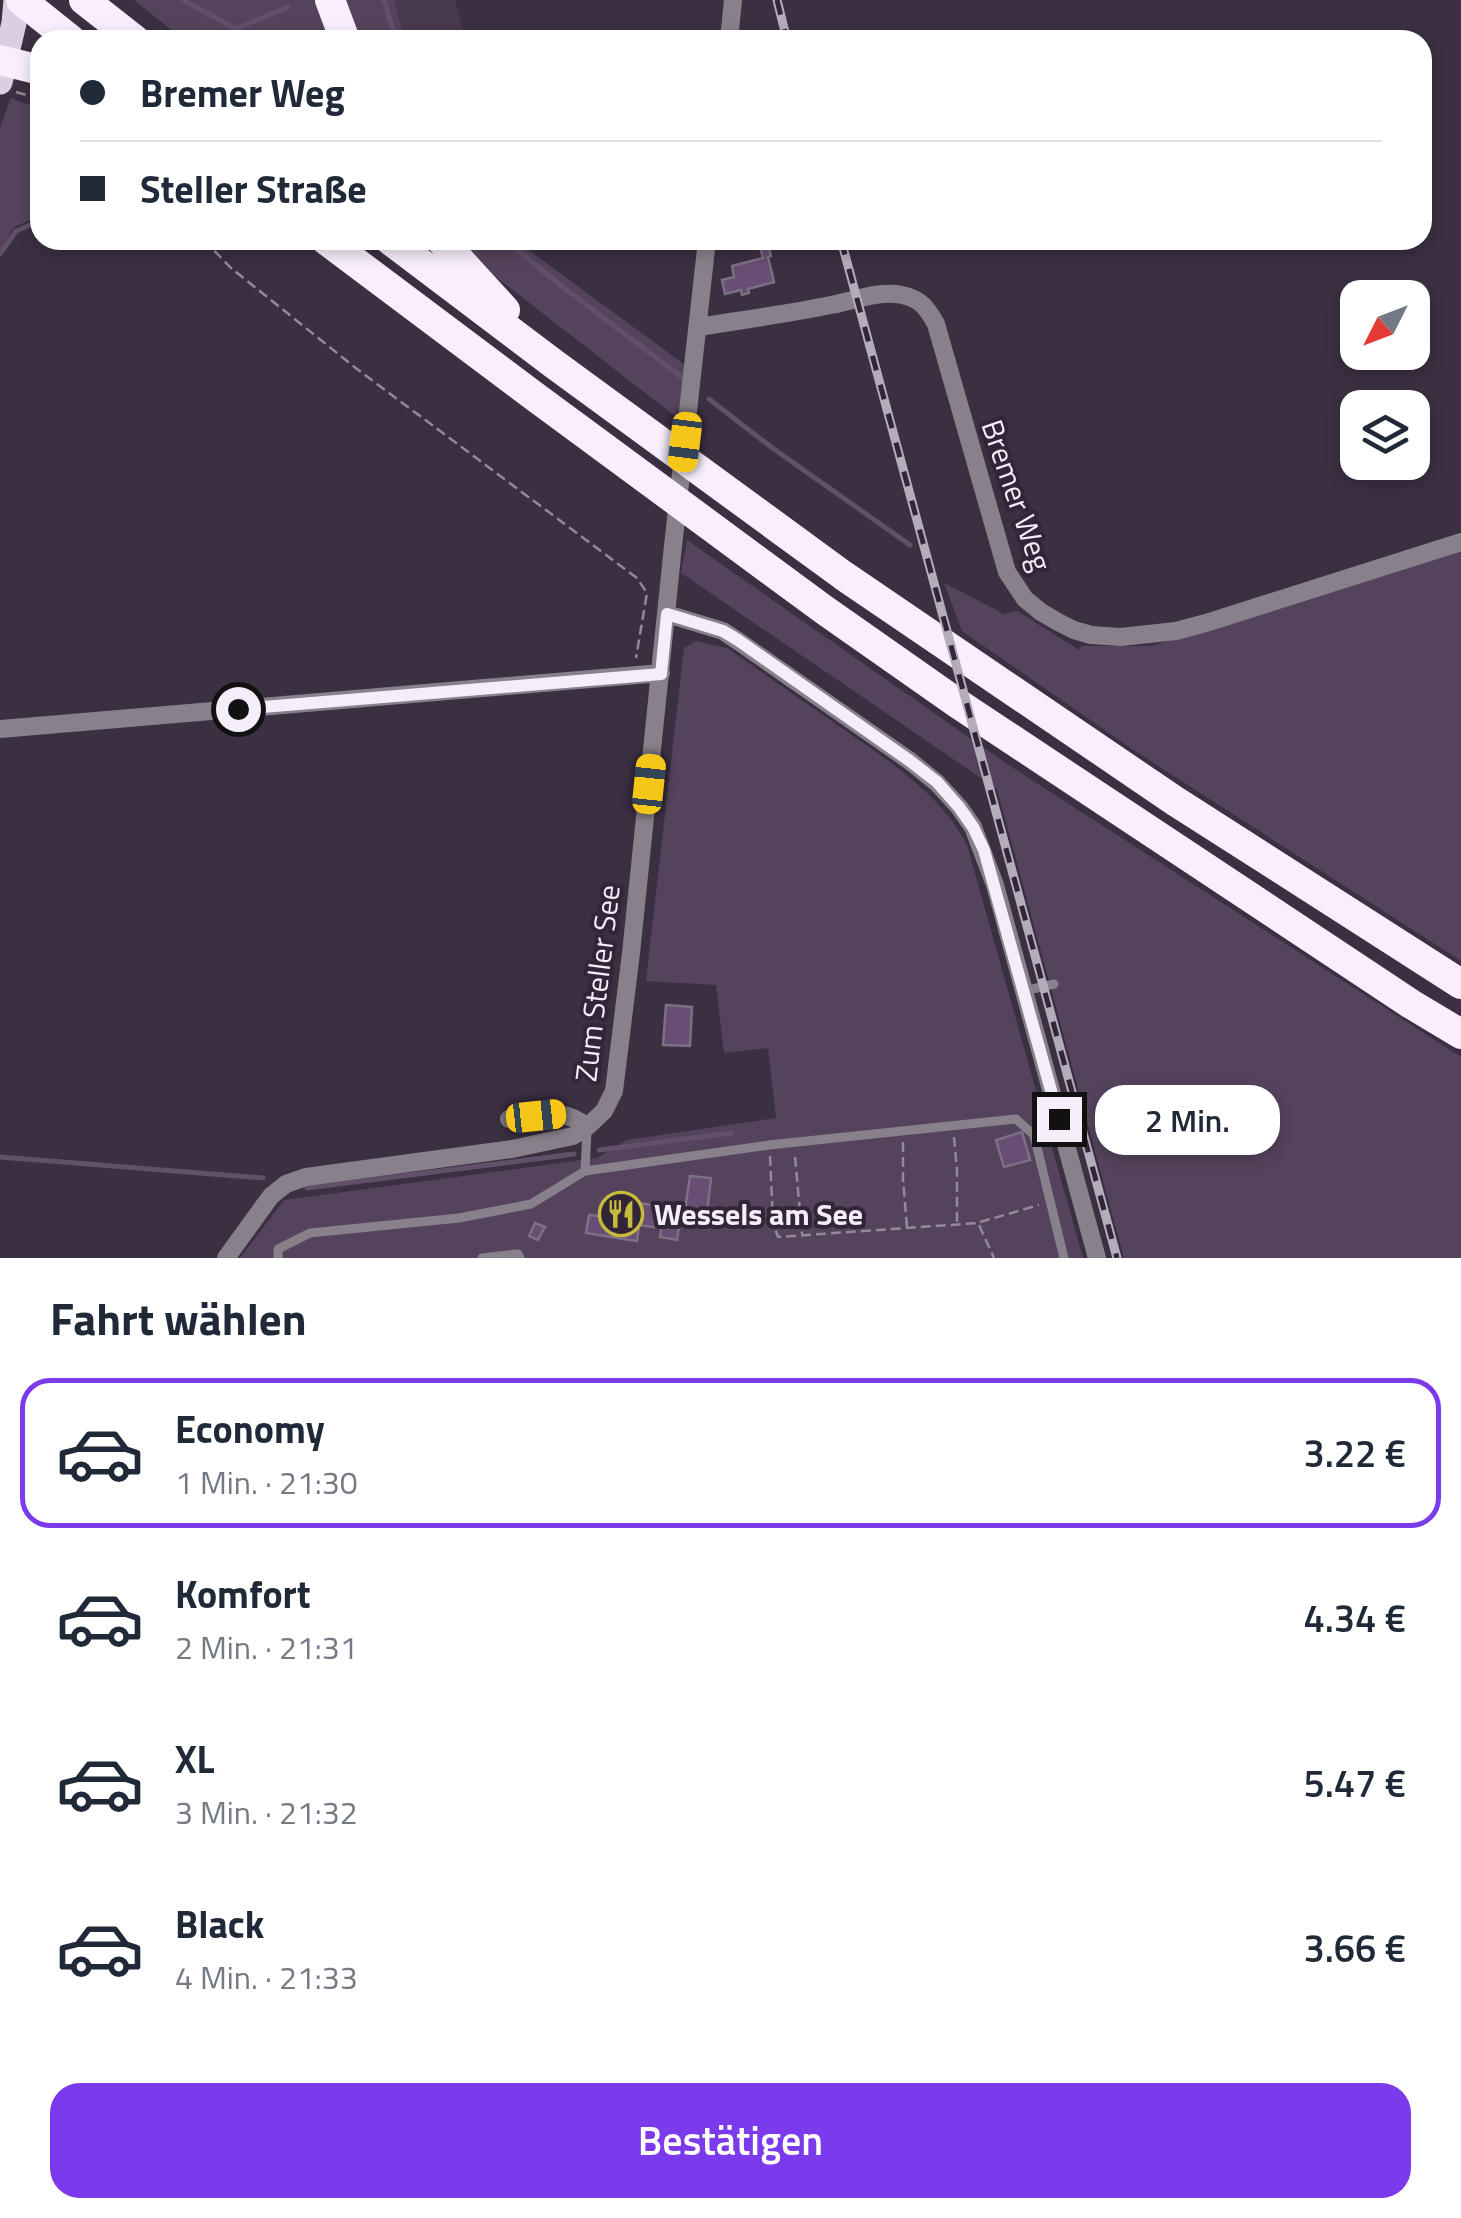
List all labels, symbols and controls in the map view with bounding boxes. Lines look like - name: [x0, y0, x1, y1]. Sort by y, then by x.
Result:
- text: Bremer Weg: [140, 64, 345, 122]
- text: Steller Straße: [140, 160, 367, 218]
- north arrow: [1340, 280, 1430, 370]
- map controls: [1340, 280, 1430, 480]
- button: layers: [1340, 390, 1430, 480]
- car: [666, 410, 704, 474]
- street label: Bremer Weg: [970, 413, 1064, 577]
- route start: [216, 687, 261, 732]
- car: [631, 753, 667, 815]
- street label: Zum Steller See: [562, 882, 632, 1084]
- callout: 2 Min.: [1094, 1084, 1279, 1154]
- text: 2 Min.: [1145, 1096, 1230, 1144]
- route end: [1037, 1097, 1082, 1142]
- car: [505, 1098, 567, 1134]
- restaurant icon: Wessels am See: [598, 1191, 644, 1237]
- place label: Wessels am See: [654, 1191, 863, 1237]
- text: Fahrt wählen: [50, 1284, 307, 1352]
- text: Economy: [175, 1400, 325, 1458]
- icon: car: [55, 1408, 145, 1498]
- text: 3.22 €: [1303, 1424, 1406, 1482]
- text: 1 Min. · 21:30: [175, 1458, 358, 1506]
- text: Komfort: [175, 1565, 311, 1623]
- icon: car: [55, 1573, 145, 1663]
- text: 4.34 €: [1303, 1589, 1406, 1647]
- text: 2 Min. · 21:31: [175, 1623, 358, 1671]
- text: XL: [175, 1730, 215, 1788]
- icon: car: [55, 1738, 145, 1828]
- text: 5.47 €: [1303, 1754, 1406, 1812]
- text: 3 Min. · 21:32: [175, 1788, 358, 1836]
- text: Black: [175, 1895, 264, 1953]
- icon: car: [55, 1903, 145, 1993]
- text: 3.66 €: [1303, 1919, 1406, 1977]
- text: 4 Min. · 21:33: [175, 1953, 358, 2001]
- button: Bestätigen: [50, 2083, 1411, 2198]

